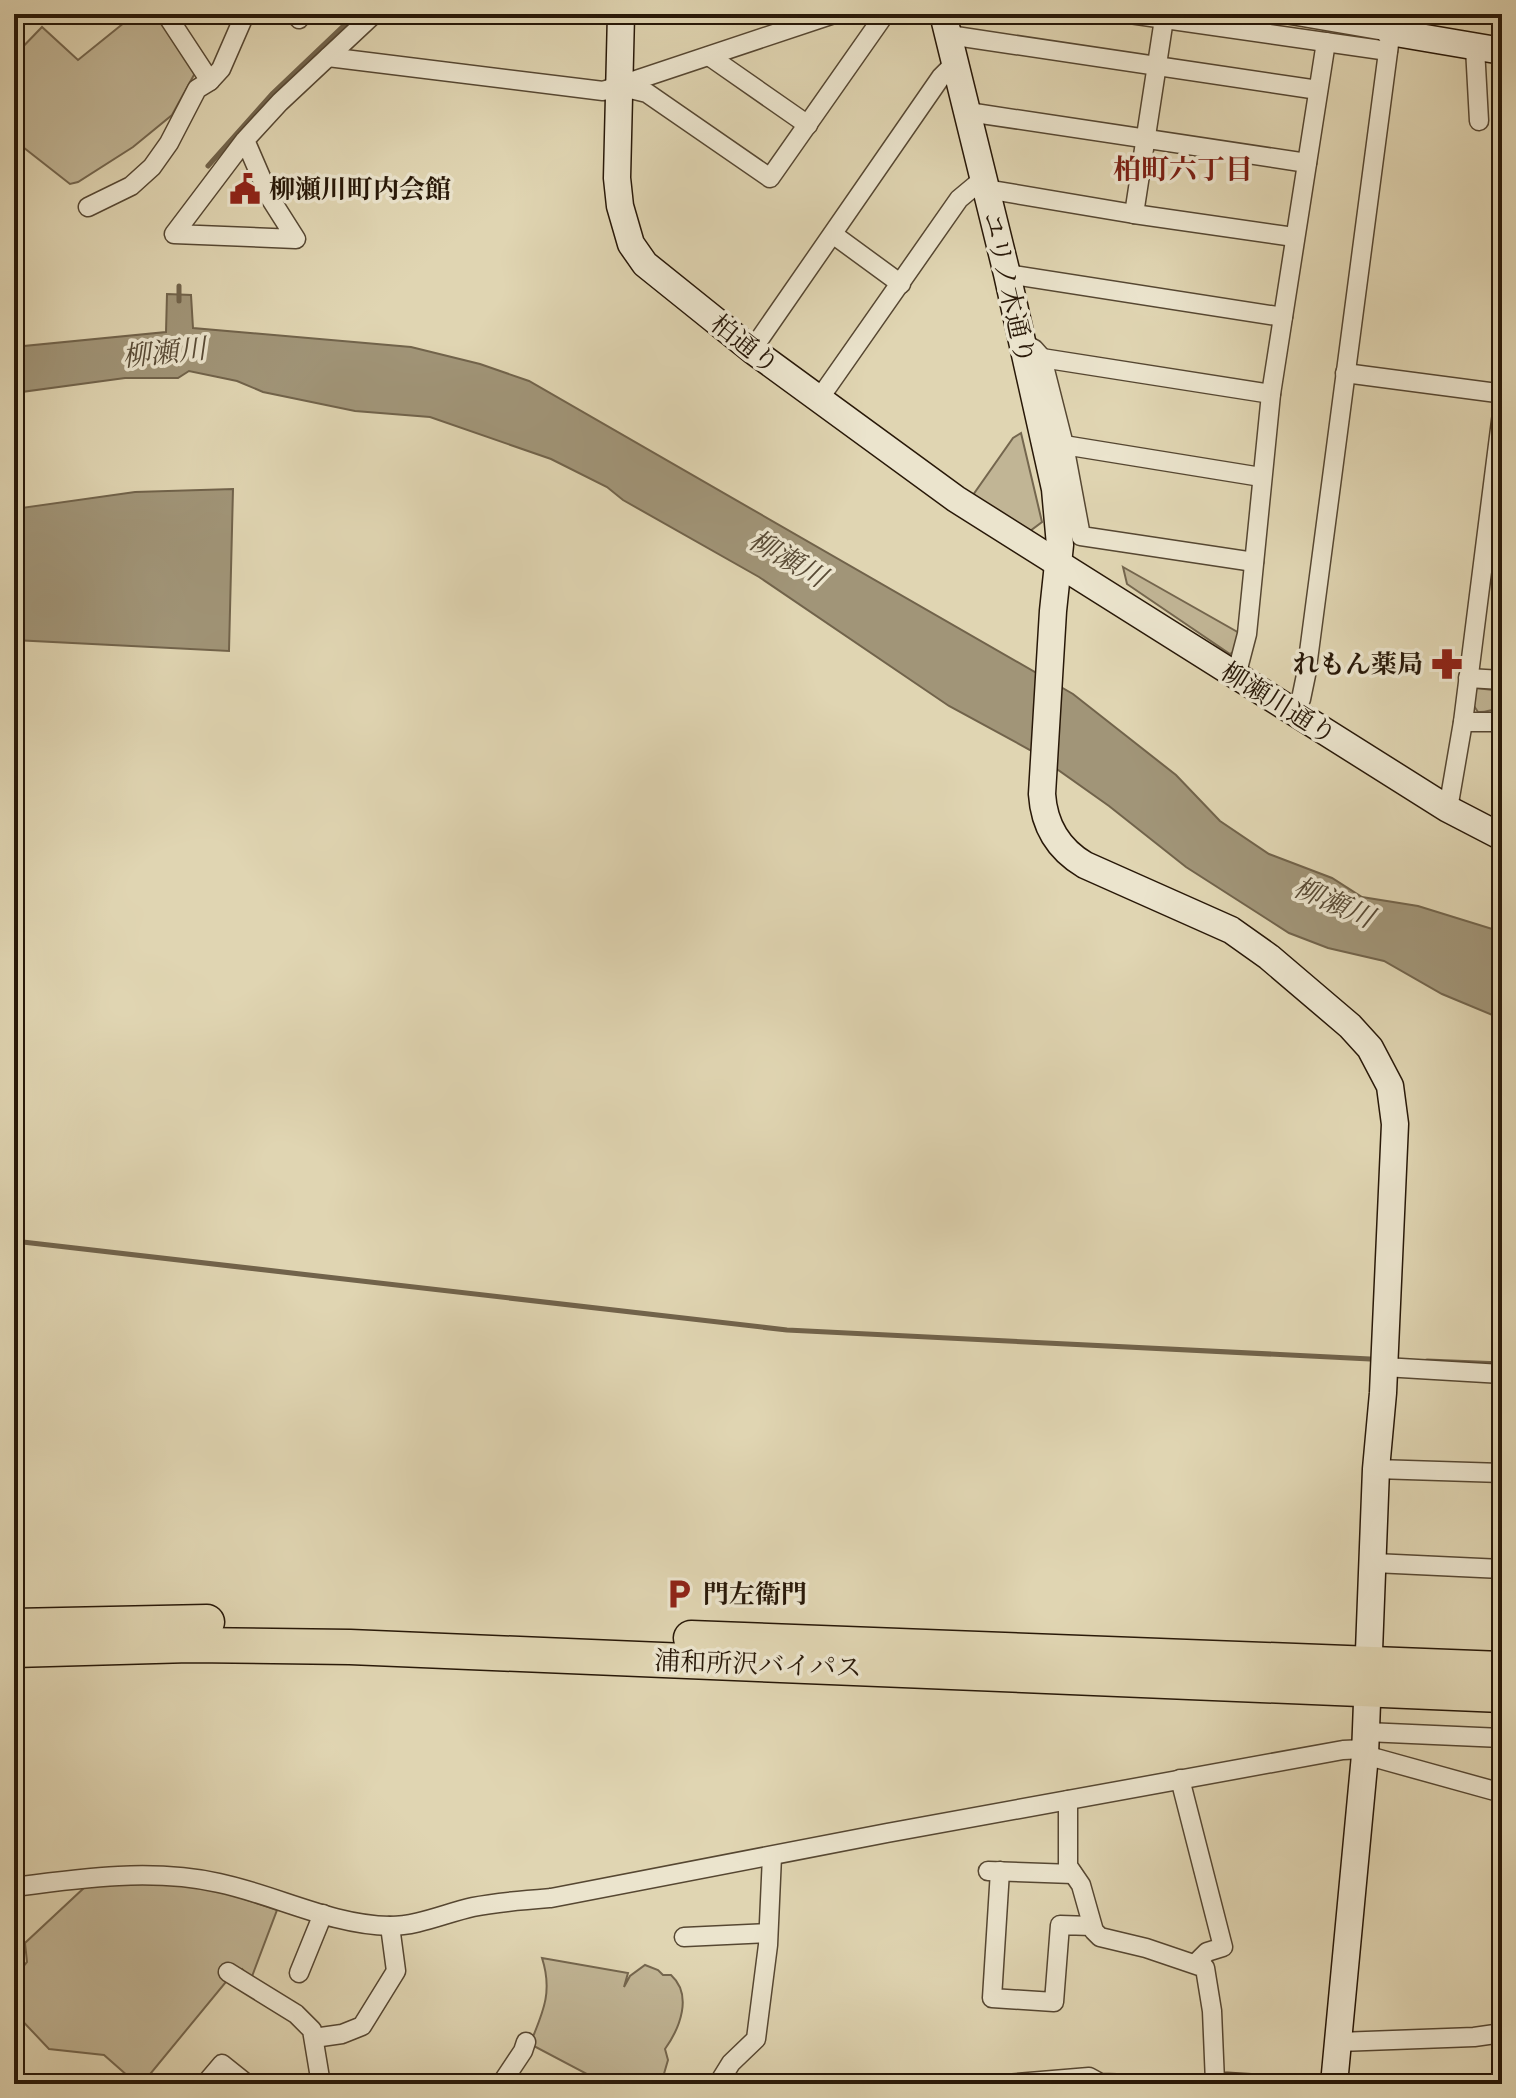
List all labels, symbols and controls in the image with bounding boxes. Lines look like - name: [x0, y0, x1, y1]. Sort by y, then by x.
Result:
- district label: 柏町六丁目: [1113, 151, 1253, 189]
- public building icon: 柳瀬川町内会館: [228, 172, 262, 206]
- place label: 柳瀬川町内会館: [269, 172, 451, 207]
- street label: ユリノ木通り: [974, 209, 1043, 368]
- street label: 柏通り: [703, 307, 786, 382]
- water label: 柳瀬川: [120, 329, 211, 376]
- water label: 柳瀬川: [742, 521, 836, 598]
- place label: れもん薬局: [1293, 647, 1423, 682]
- pharmacy icon: れもん薬局: [1430, 647, 1464, 681]
- street label: 柳瀬川通り: [1214, 654, 1343, 753]
- water label: 柳瀬川: [1287, 868, 1382, 939]
- parking icon: 門左衛門: [662, 1577, 696, 1611]
- place label: 門左衛門: [703, 1577, 807, 1612]
- street label: 浦和所沢バイパス: [654, 1643, 862, 1686]

